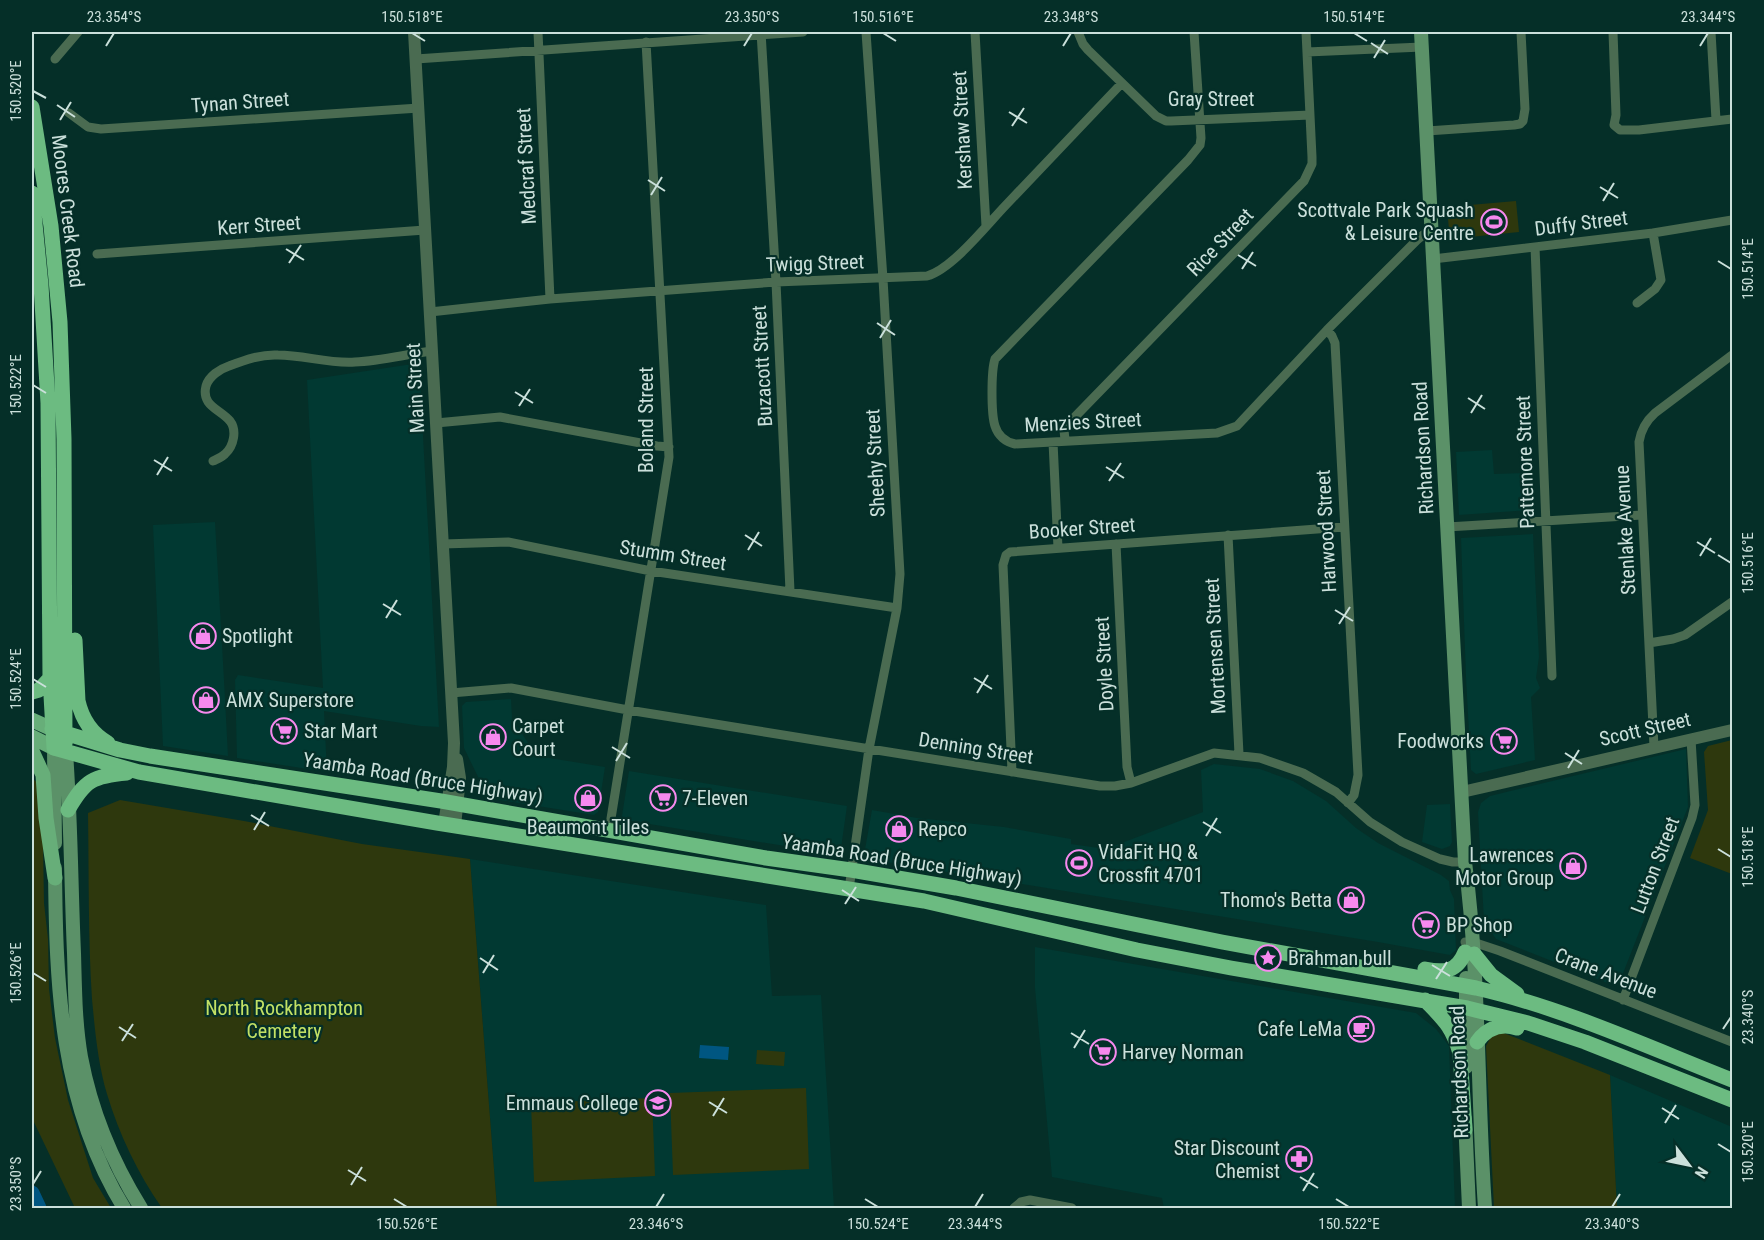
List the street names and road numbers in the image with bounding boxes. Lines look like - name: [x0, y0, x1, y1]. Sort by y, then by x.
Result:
- street label: Kershaw Street: [947, 70, 977, 190]
- street label: Tynan Street: [190, 87, 290, 117]
- street label: Gray Street: [1168, 87, 1254, 111]
- street label: Medcraf Street: [511, 107, 541, 225]
- street label: Moores Creek Road: [47, 133, 89, 289]
- street label: Rice Street: [1182, 203, 1258, 281]
- street label: Duffy Street: [1533, 205, 1629, 241]
- street label: Kerr Street: [216, 210, 302, 240]
- street label: Twigg Street: [765, 249, 865, 277]
- street label: Buzacott Street: [747, 305, 777, 427]
- street label: Main Street: [401, 342, 429, 434]
- street label: Boland Street: [634, 367, 658, 473]
- street label: Richardson Road: [1408, 381, 1438, 515]
- street label: Pattemore Street: [1511, 395, 1539, 529]
- street label: Menzies Street: [1024, 407, 1142, 437]
- street label: Sheehy Street: [860, 408, 890, 518]
- street label: Stenlake Avenue: [1610, 465, 1640, 595]
- street label: Harwood Street: [1311, 469, 1341, 593]
- street label: Booker Street: [1028, 512, 1136, 544]
- street label: Stumm Street: [618, 535, 728, 575]
- street label: Mortensen Street: [1199, 577, 1231, 715]
- street label: Doyle Street: [1090, 616, 1118, 712]
- street label: Scott Street: [1597, 707, 1693, 751]
- street label: Denning Street: [917, 727, 1035, 769]
- street label: Yaamba Road (Bruce Highway): [301, 747, 545, 809]
- street label: Lutton Street: [1626, 813, 1684, 917]
- street label: Yaamba Road (Bruce Highway): [780, 829, 1024, 891]
- street label: Crane Avenue: [1551, 942, 1661, 1004]
- street label: Richardson Road: [1445, 1005, 1473, 1139]

